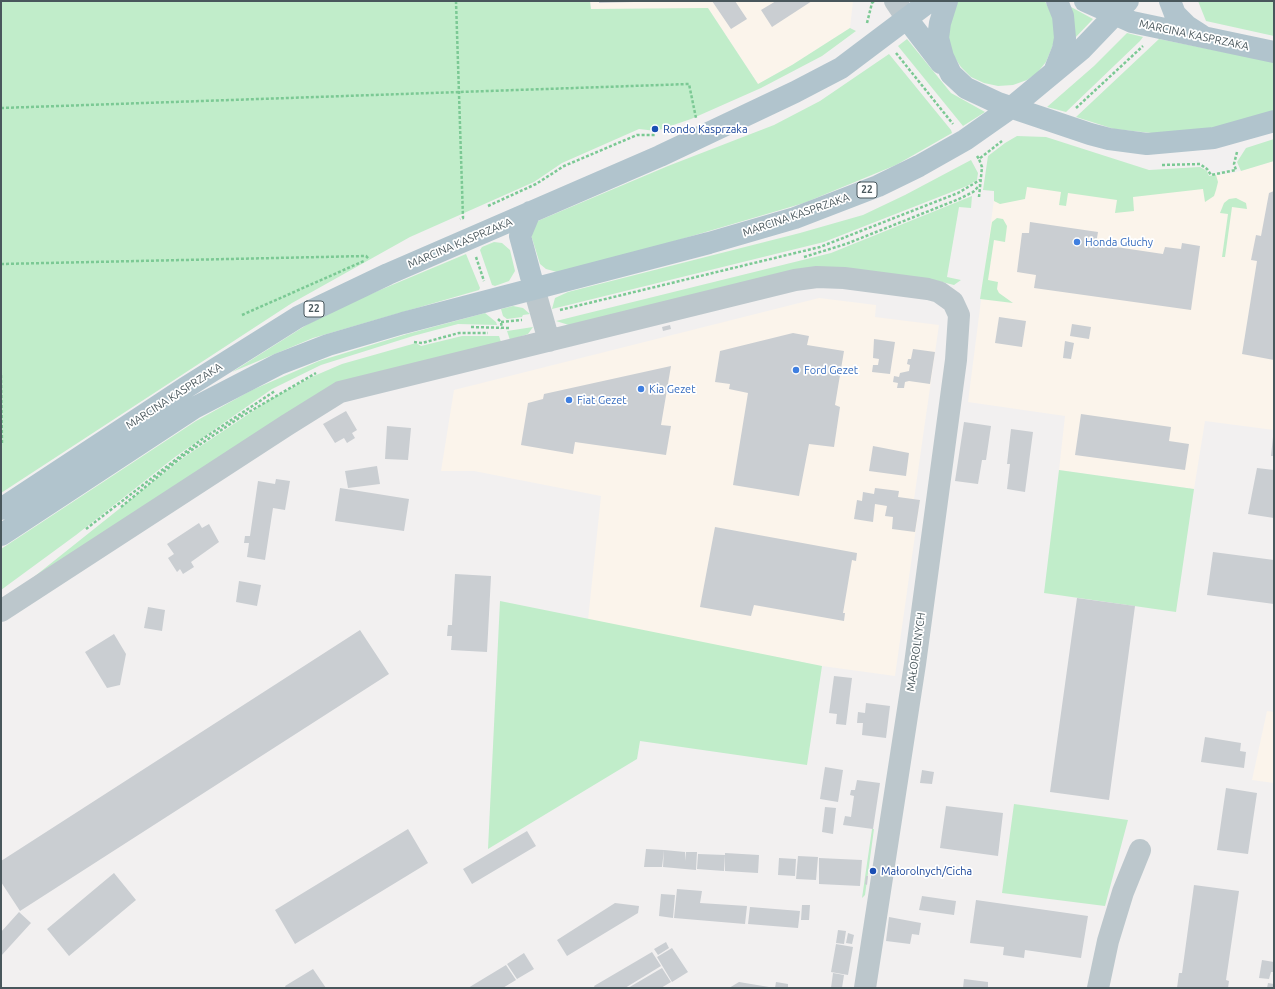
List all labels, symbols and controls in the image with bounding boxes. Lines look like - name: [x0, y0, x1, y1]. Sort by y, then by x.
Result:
- street label: MARCINA KASPRZAKA: [1138, 17, 1250, 53]
- place label: Rondo Kasprzaka: [663, 122, 748, 136]
- marker: Rondo Kasprzaka: [650, 124, 660, 134]
- road number: 22: [857, 182, 877, 198]
- street label: MARCINA KASPRZAKA: [741, 191, 851, 239]
- street label: MARCINA KASPRZAKA: [406, 215, 514, 271]
- place label: Honda Głuchy: [1085, 235, 1153, 249]
- marker: Honda Głuchy: [1072, 237, 1082, 247]
- road number: 22: [304, 301, 324, 317]
- street label: MARCINA KASPRZAKA: [123, 360, 225, 432]
- place label: Ford Gezet: [804, 363, 858, 377]
- marker: Ford Gezet: [791, 365, 801, 375]
- place label: Kia Gezet: [649, 382, 695, 396]
- marker: Kia Gezet: [636, 384, 646, 394]
- place label: Fiat Gezet: [577, 393, 627, 407]
- marker: Fiat Gezet: [564, 395, 574, 405]
- street label: MAŁOROLNYCH: [904, 612, 928, 692]
- place label: Małorolnych/Cicha: [881, 864, 972, 878]
- marker: Małorolnych/Cicha: [868, 866, 878, 876]

